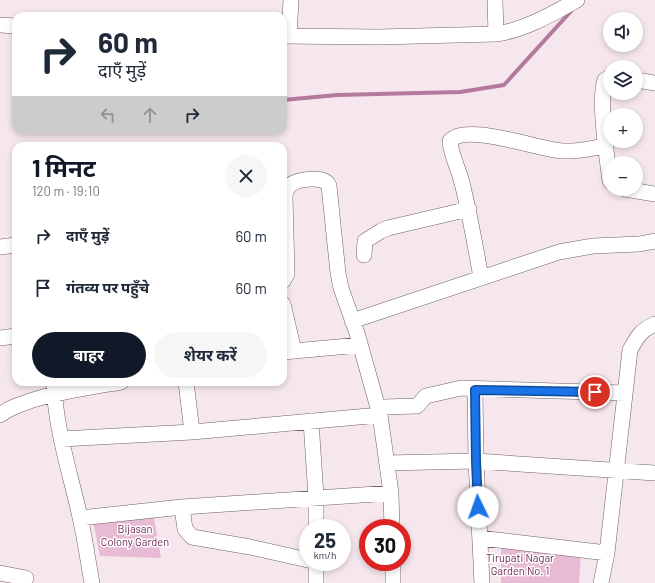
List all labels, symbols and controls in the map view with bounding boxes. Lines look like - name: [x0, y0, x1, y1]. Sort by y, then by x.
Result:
- map controls: [603, 12, 643, 196]
- button: sound: [603, 12, 643, 52]
- text: 60 m: [98, 25, 158, 59]
- icon: right: [32, 28, 84, 80]
- text: दाएँ मुड़ें: [98, 59, 146, 81]
- button: layers: [603, 60, 643, 100]
- icon: left: [97, 104, 119, 126]
- icon: ahead: [139, 104, 161, 126]
- icon: right: [181, 104, 203, 126]
- button: +: [603, 108, 643, 148]
- text: 1 मिनट: [32, 153, 96, 182]
- button: close: [225, 155, 267, 197]
- button: −: [603, 156, 643, 196]
- text: 120 m · 19:10: [32, 183, 100, 199]
- icon: right: [32, 225, 54, 247]
- text: दाएँ मुड़ें: [66, 226, 109, 244]
- text: 60 m: [235, 227, 267, 245]
- icon: arrive: [32, 277, 54, 299]
- text: गंतव्य पर पहुँचे: [66, 278, 149, 296]
- text: 60 m: [235, 279, 267, 297]
- button: बाहर: [32, 332, 146, 378]
- button: शेयर करें: [154, 332, 267, 378]
- pin: [578, 375, 612, 409]
- icon: arrive: [584, 381, 606, 403]
- position arrow: [457, 486, 499, 528]
- speed limit sign: 30: [359, 519, 411, 571]
- park label: Bijasan Colony Garden: [101, 522, 169, 548]
- text: 25: [314, 528, 336, 552]
- text: km/h: [314, 549, 336, 561]
- park label: Tirupati Nagar Garden No. 1: [486, 551, 554, 577]

